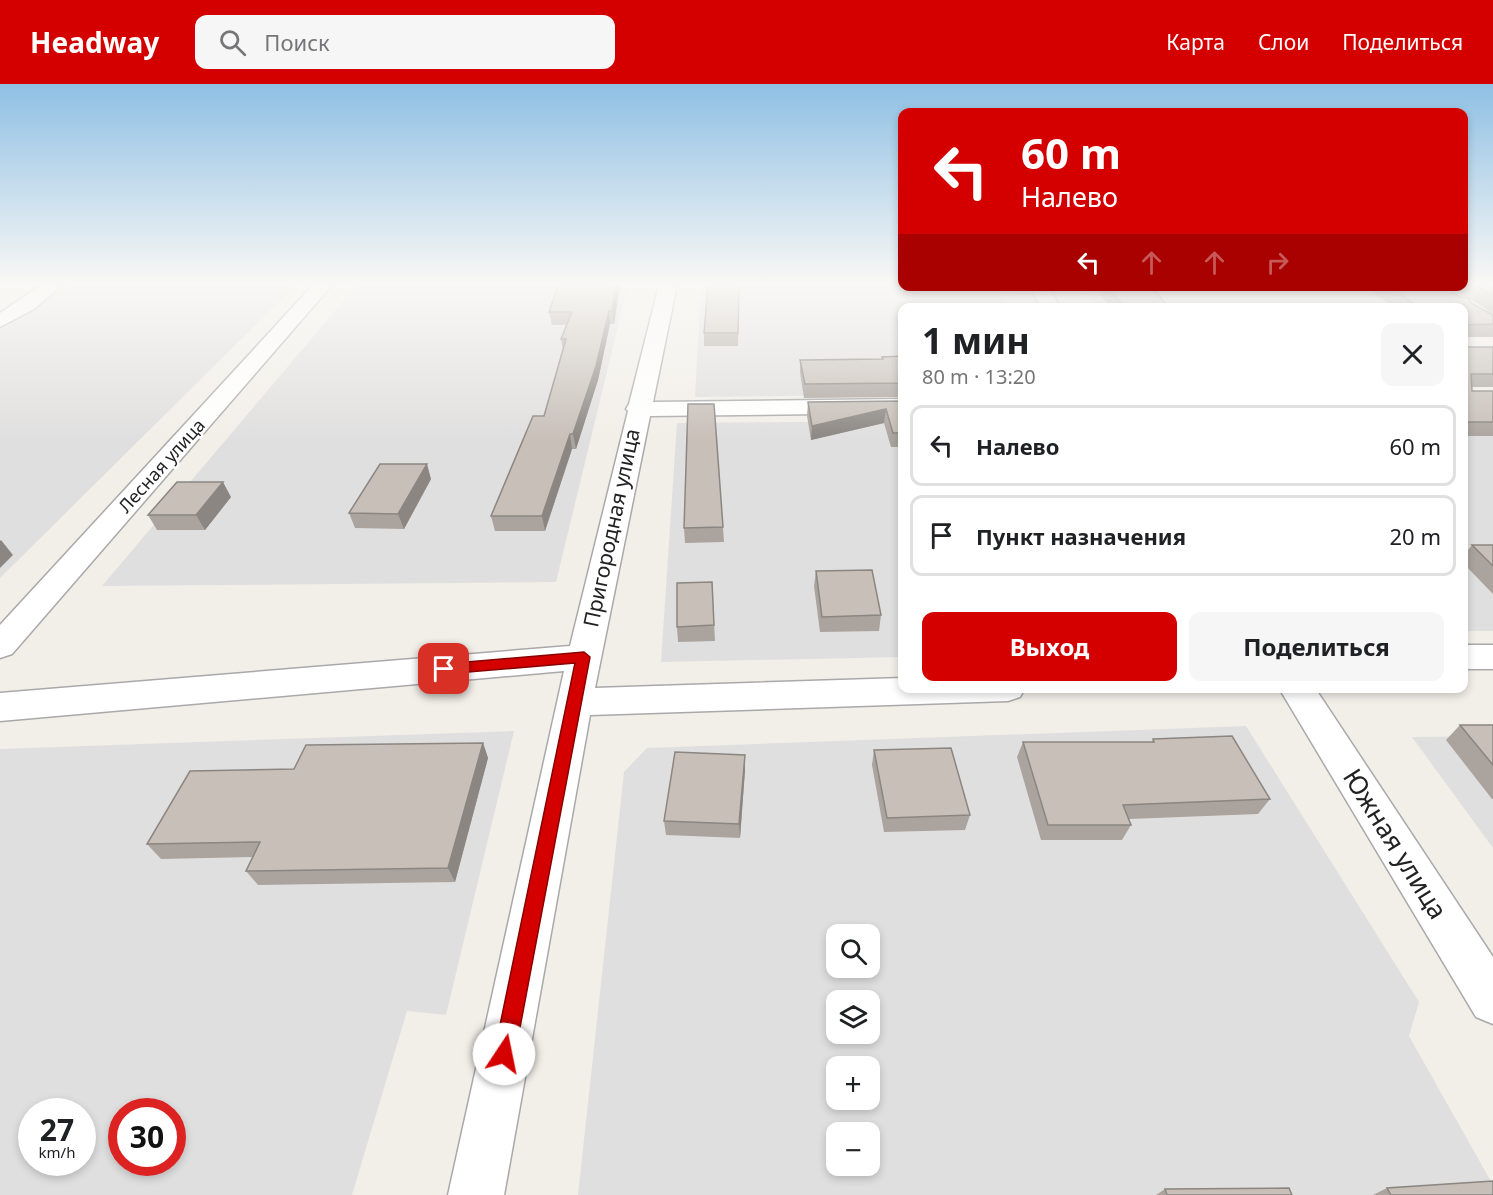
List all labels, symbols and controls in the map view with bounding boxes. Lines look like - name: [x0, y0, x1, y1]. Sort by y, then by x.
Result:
- search box: [195, 15, 615, 69]
- text: Headway: [30, 23, 159, 61]
- icon: search: [216, 26, 249, 59]
- text: Поиск: [264, 27, 330, 57]
- text: Карта: [1166, 28, 1225, 56]
- text: Слои: [1258, 28, 1309, 56]
- text: Поделиться: [1342, 28, 1463, 56]
- text: 60 m: [1021, 124, 1121, 181]
- icon: left: [922, 132, 1000, 210]
- text: Налево: [1021, 178, 1118, 215]
- icon: left: [1072, 246, 1105, 279]
- icon: ahead: [1135, 246, 1168, 279]
- icon: ahead: [1198, 246, 1231, 279]
- icon: right: [1261, 246, 1294, 279]
- text: 1 мин: [922, 316, 1030, 365]
- button: close: [1381, 323, 1444, 386]
- text: 80 m · 13:20: [922, 363, 1036, 390]
- street label: Лесная улица: [113, 413, 210, 517]
- street label: Пригородная улица: [576, 426, 646, 630]
- icon: left: [925, 429, 958, 462]
- text: Налево: [976, 431, 1059, 461]
- text: 60 m: [1390, 431, 1441, 461]
- icon: arrive: [925, 519, 958, 552]
- text: Пункт назначения: [976, 521, 1186, 551]
- text: 20 m: [1390, 521, 1441, 551]
- button: Выход: [922, 612, 1177, 681]
- button: Поделиться: [1189, 612, 1444, 681]
- pin: [418, 643, 469, 694]
- icon: arrive: [427, 652, 460, 685]
- street label: Южная улица: [1335, 761, 1456, 926]
- map controls: [826, 924, 880, 1176]
- button: search: [826, 924, 880, 978]
- button: layers: [826, 990, 880, 1044]
- position arrow: [472, 1022, 536, 1086]
- button: +: [826, 1056, 880, 1110]
- speed limit sign: 30: [108, 1098, 186, 1176]
- text: 27: [40, 1109, 74, 1150]
- button: −: [826, 1122, 880, 1176]
- text: km/h: [39, 1142, 75, 1162]

